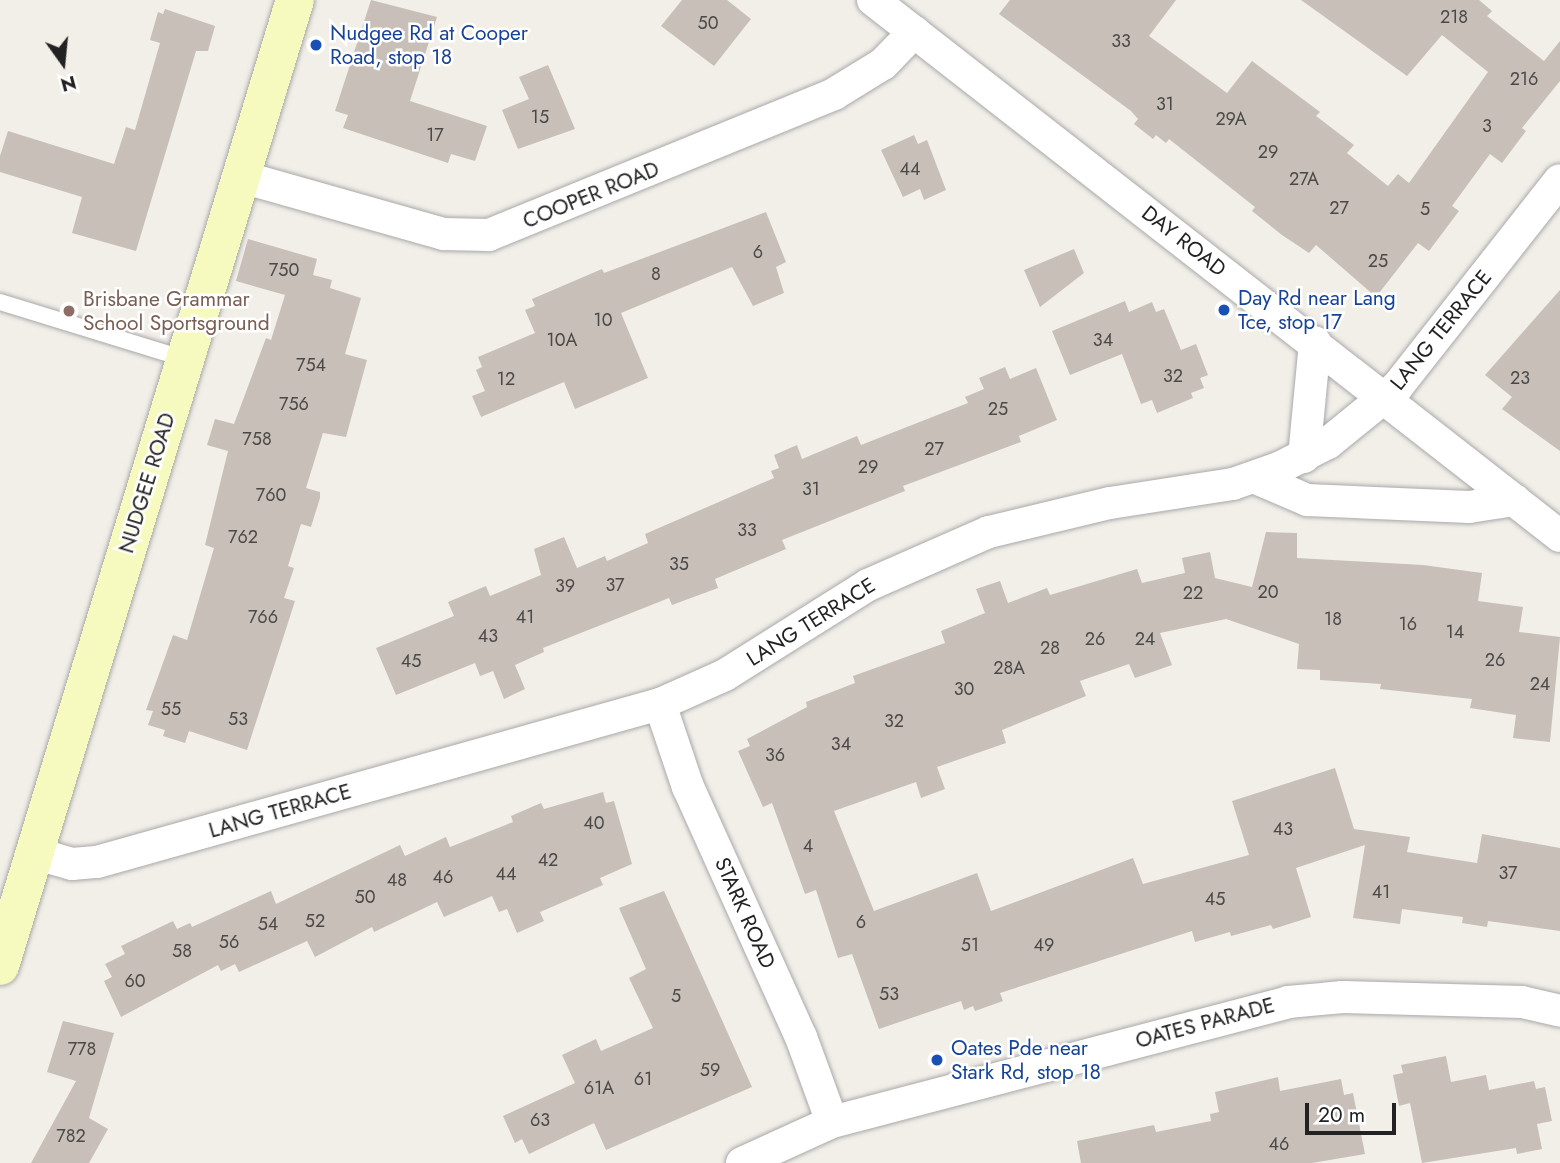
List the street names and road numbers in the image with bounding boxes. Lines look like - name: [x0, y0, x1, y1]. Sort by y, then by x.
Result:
- street label: COOPER ROAD: [519, 156, 663, 234]
- street label: DAY ROAD: [1137, 200, 1231, 282]
- street label: LANG TERRACE: [1385, 265, 1497, 395]
- street label: NUDGEE ROAD: [114, 410, 180, 556]
- street label: LANG TERRACE: [742, 572, 880, 672]
- street label: LANG TERRACE: [206, 779, 354, 843]
- street label: STARK ROAD: [709, 854, 781, 972]
- street label: OATES PARADE: [1133, 992, 1277, 1054]

